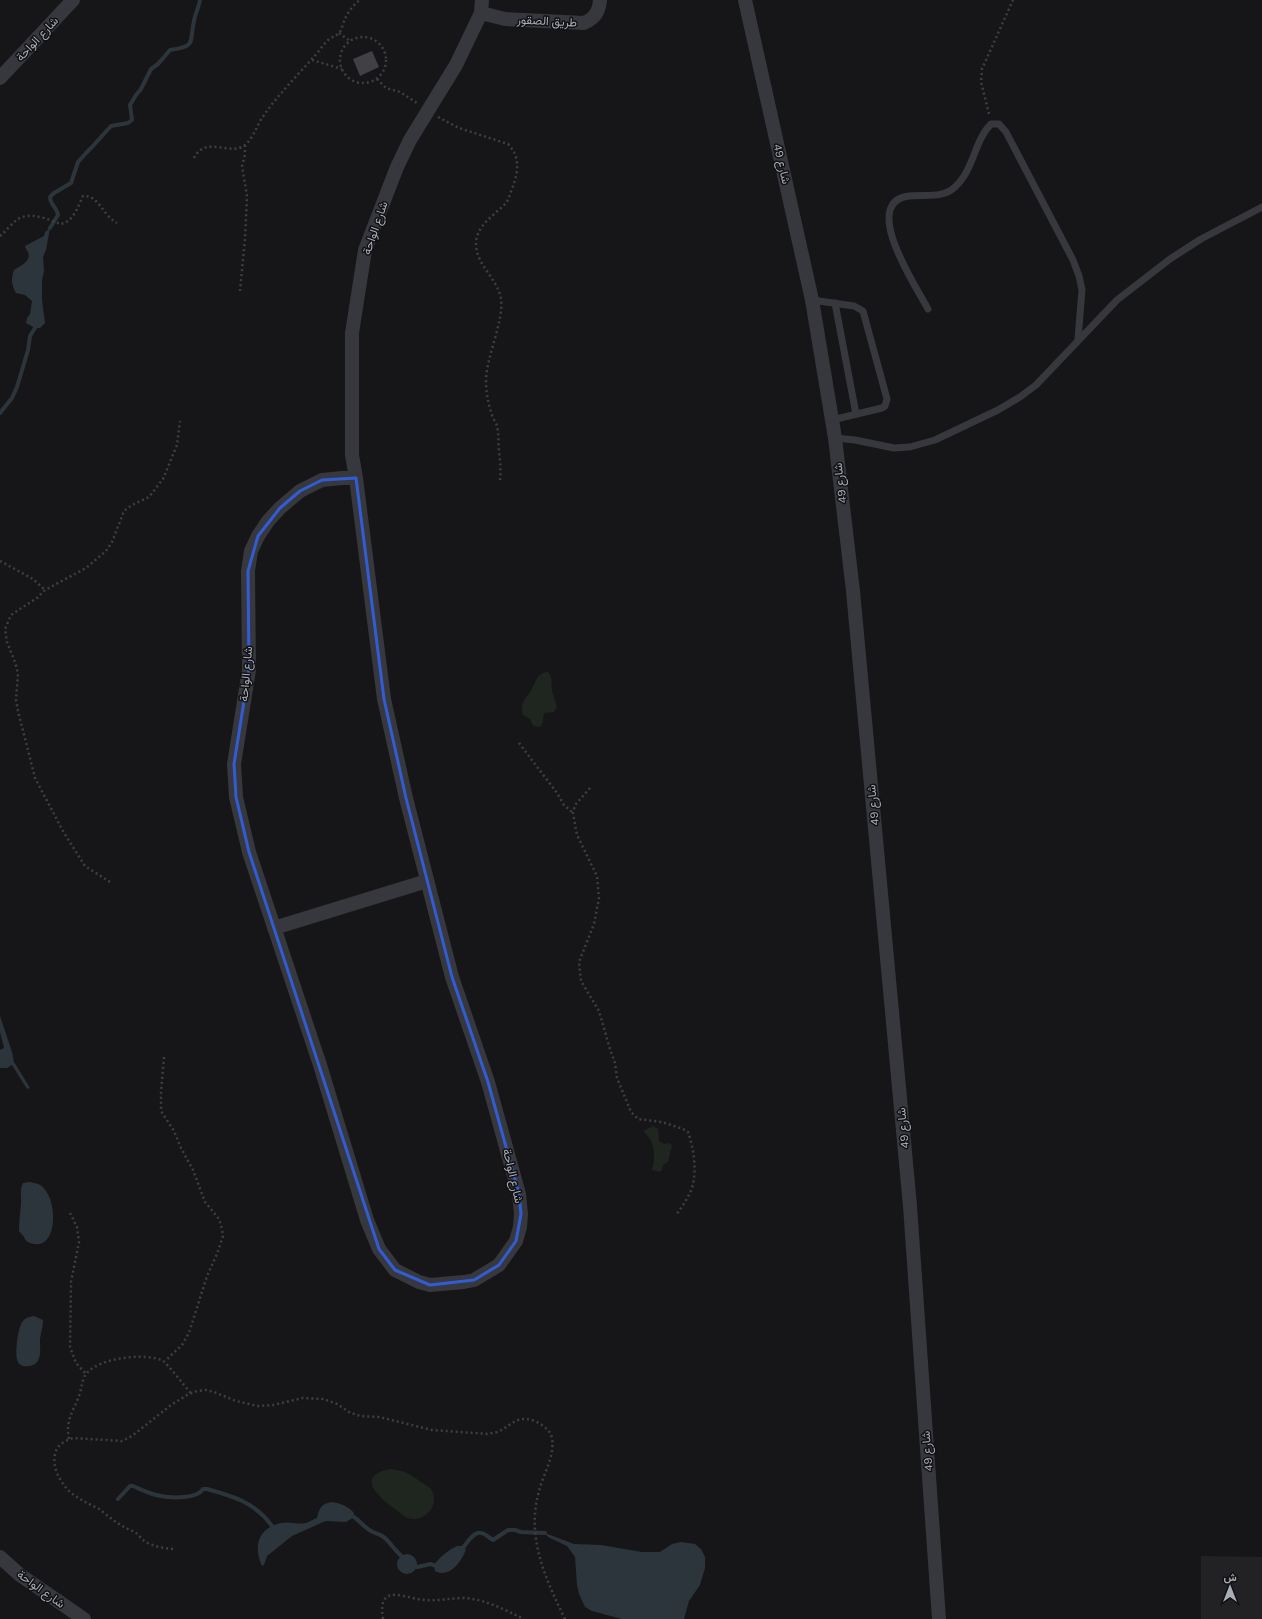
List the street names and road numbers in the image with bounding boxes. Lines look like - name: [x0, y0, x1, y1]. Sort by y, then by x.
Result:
- street label: طريق الصقور: [515, 12, 578, 31]
- street label: شارع الواحة: [13, 14, 63, 65]
- street label: شارع 49: [769, 143, 793, 186]
- street label: شارع الواحة: [359, 199, 393, 257]
- street label: شارع 49: [831, 462, 851, 504]
- street label: شارع الواحة: [237, 646, 257, 702]
- street label: شارع 49: [864, 784, 884, 826]
- street label: شارع 49: [894, 1107, 914, 1149]
- street label: شارع الواحة: [498, 1147, 526, 1205]
- street label: شارع 49: [919, 1430, 937, 1472]
- street label: شارع الواحة: [13, 1567, 68, 1613]

